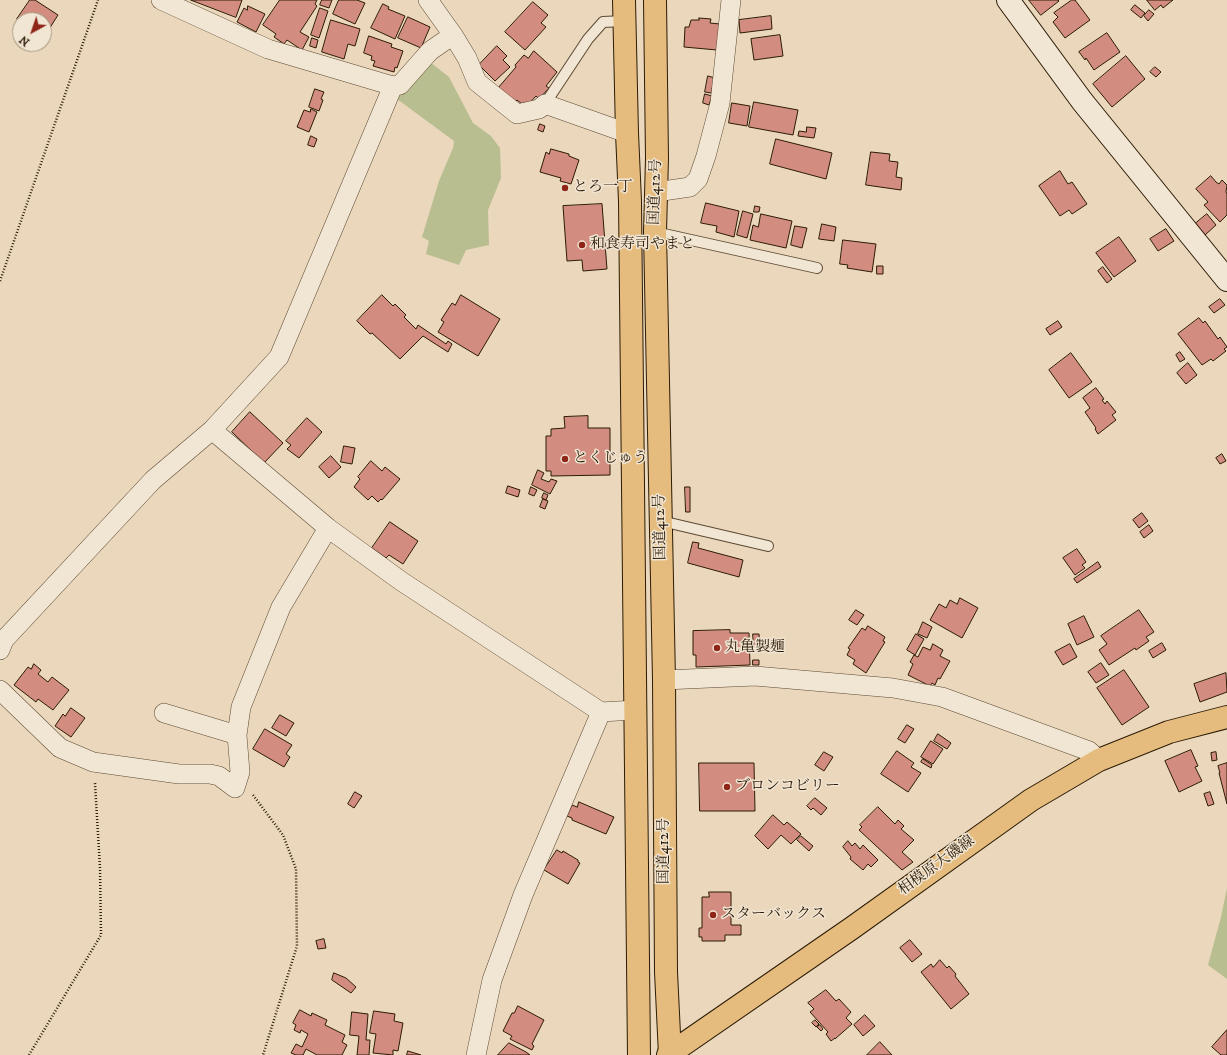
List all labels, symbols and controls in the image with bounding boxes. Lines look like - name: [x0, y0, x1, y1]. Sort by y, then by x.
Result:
- north arrow: [12, 12, 52, 52]
- text: N: [17, 32, 33, 49]
- street label: 国道412号: [646, 158, 666, 226]
- place label: とろ一丁: [573, 179, 633, 197]
- marker: とろ一丁: [560, 183, 570, 193]
- place label: 和食寿司やまと: [590, 236, 695, 254]
- marker: 和食寿司やまと: [577, 240, 587, 250]
- place label: とくじゅう: [573, 450, 648, 468]
- marker: とくじゅう: [560, 454, 570, 464]
- street label: 国道412号: [651, 494, 671, 560]
- place label: 丸亀製麺: [725, 639, 785, 657]
- marker: 丸亀製麺: [712, 643, 722, 653]
- place label: ブロンコビリー: [735, 778, 840, 796]
- marker: ブロンコビリー: [722, 782, 732, 792]
- street label: 国道412号: [656, 818, 674, 884]
- street label: 相模原大磯線: [895, 832, 979, 900]
- place label: スターバックス: [721, 906, 826, 924]
- marker: スターバックス: [708, 910, 718, 920]

